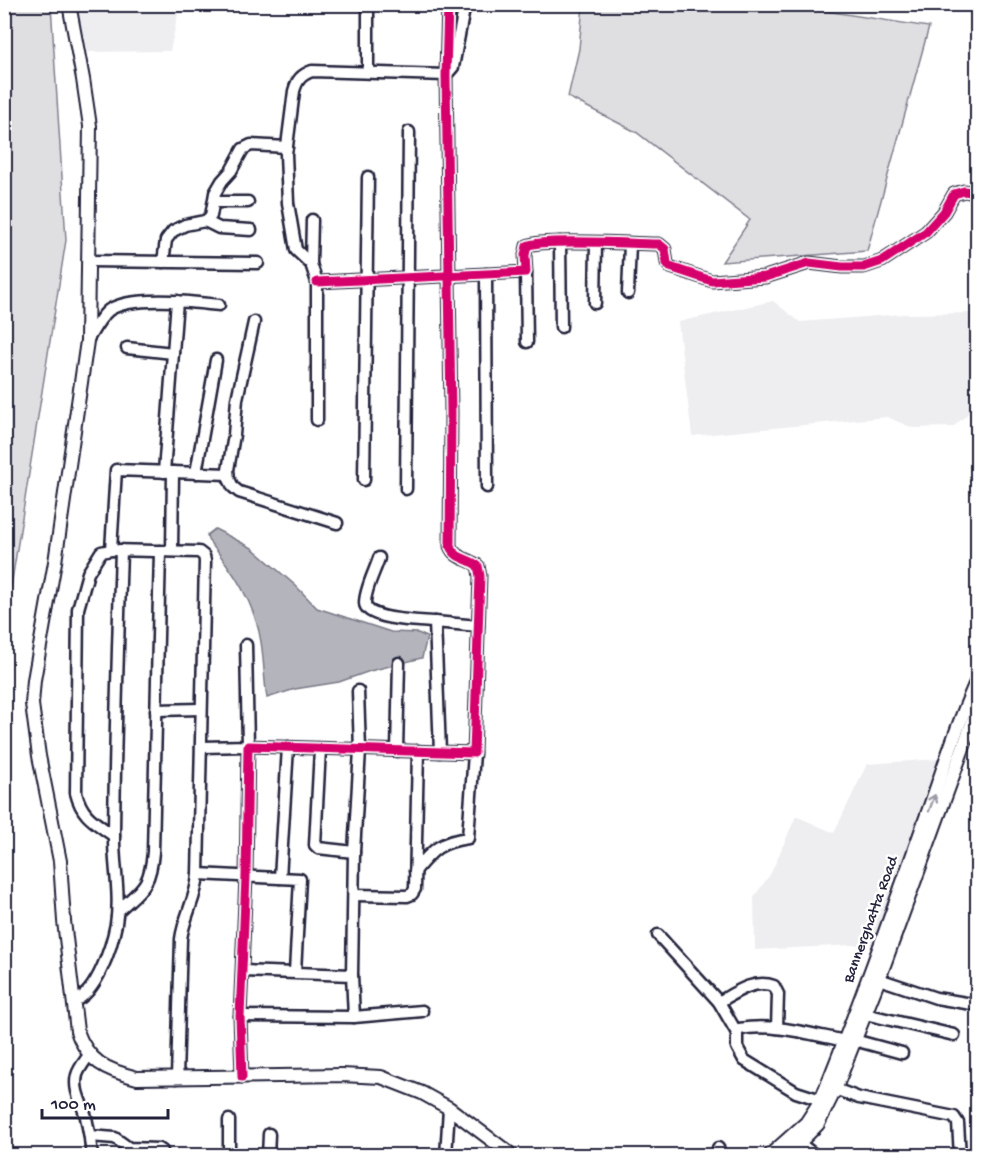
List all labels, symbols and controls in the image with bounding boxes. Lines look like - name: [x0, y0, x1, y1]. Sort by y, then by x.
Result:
- one-way arrow: [927, 794, 938, 813]
- street label: Bannerghatta Road: [840, 853, 904, 987]
- scale bar: [42, 1082, 168, 1120]
- text: 100 m: [50, 1095, 96, 1116]

